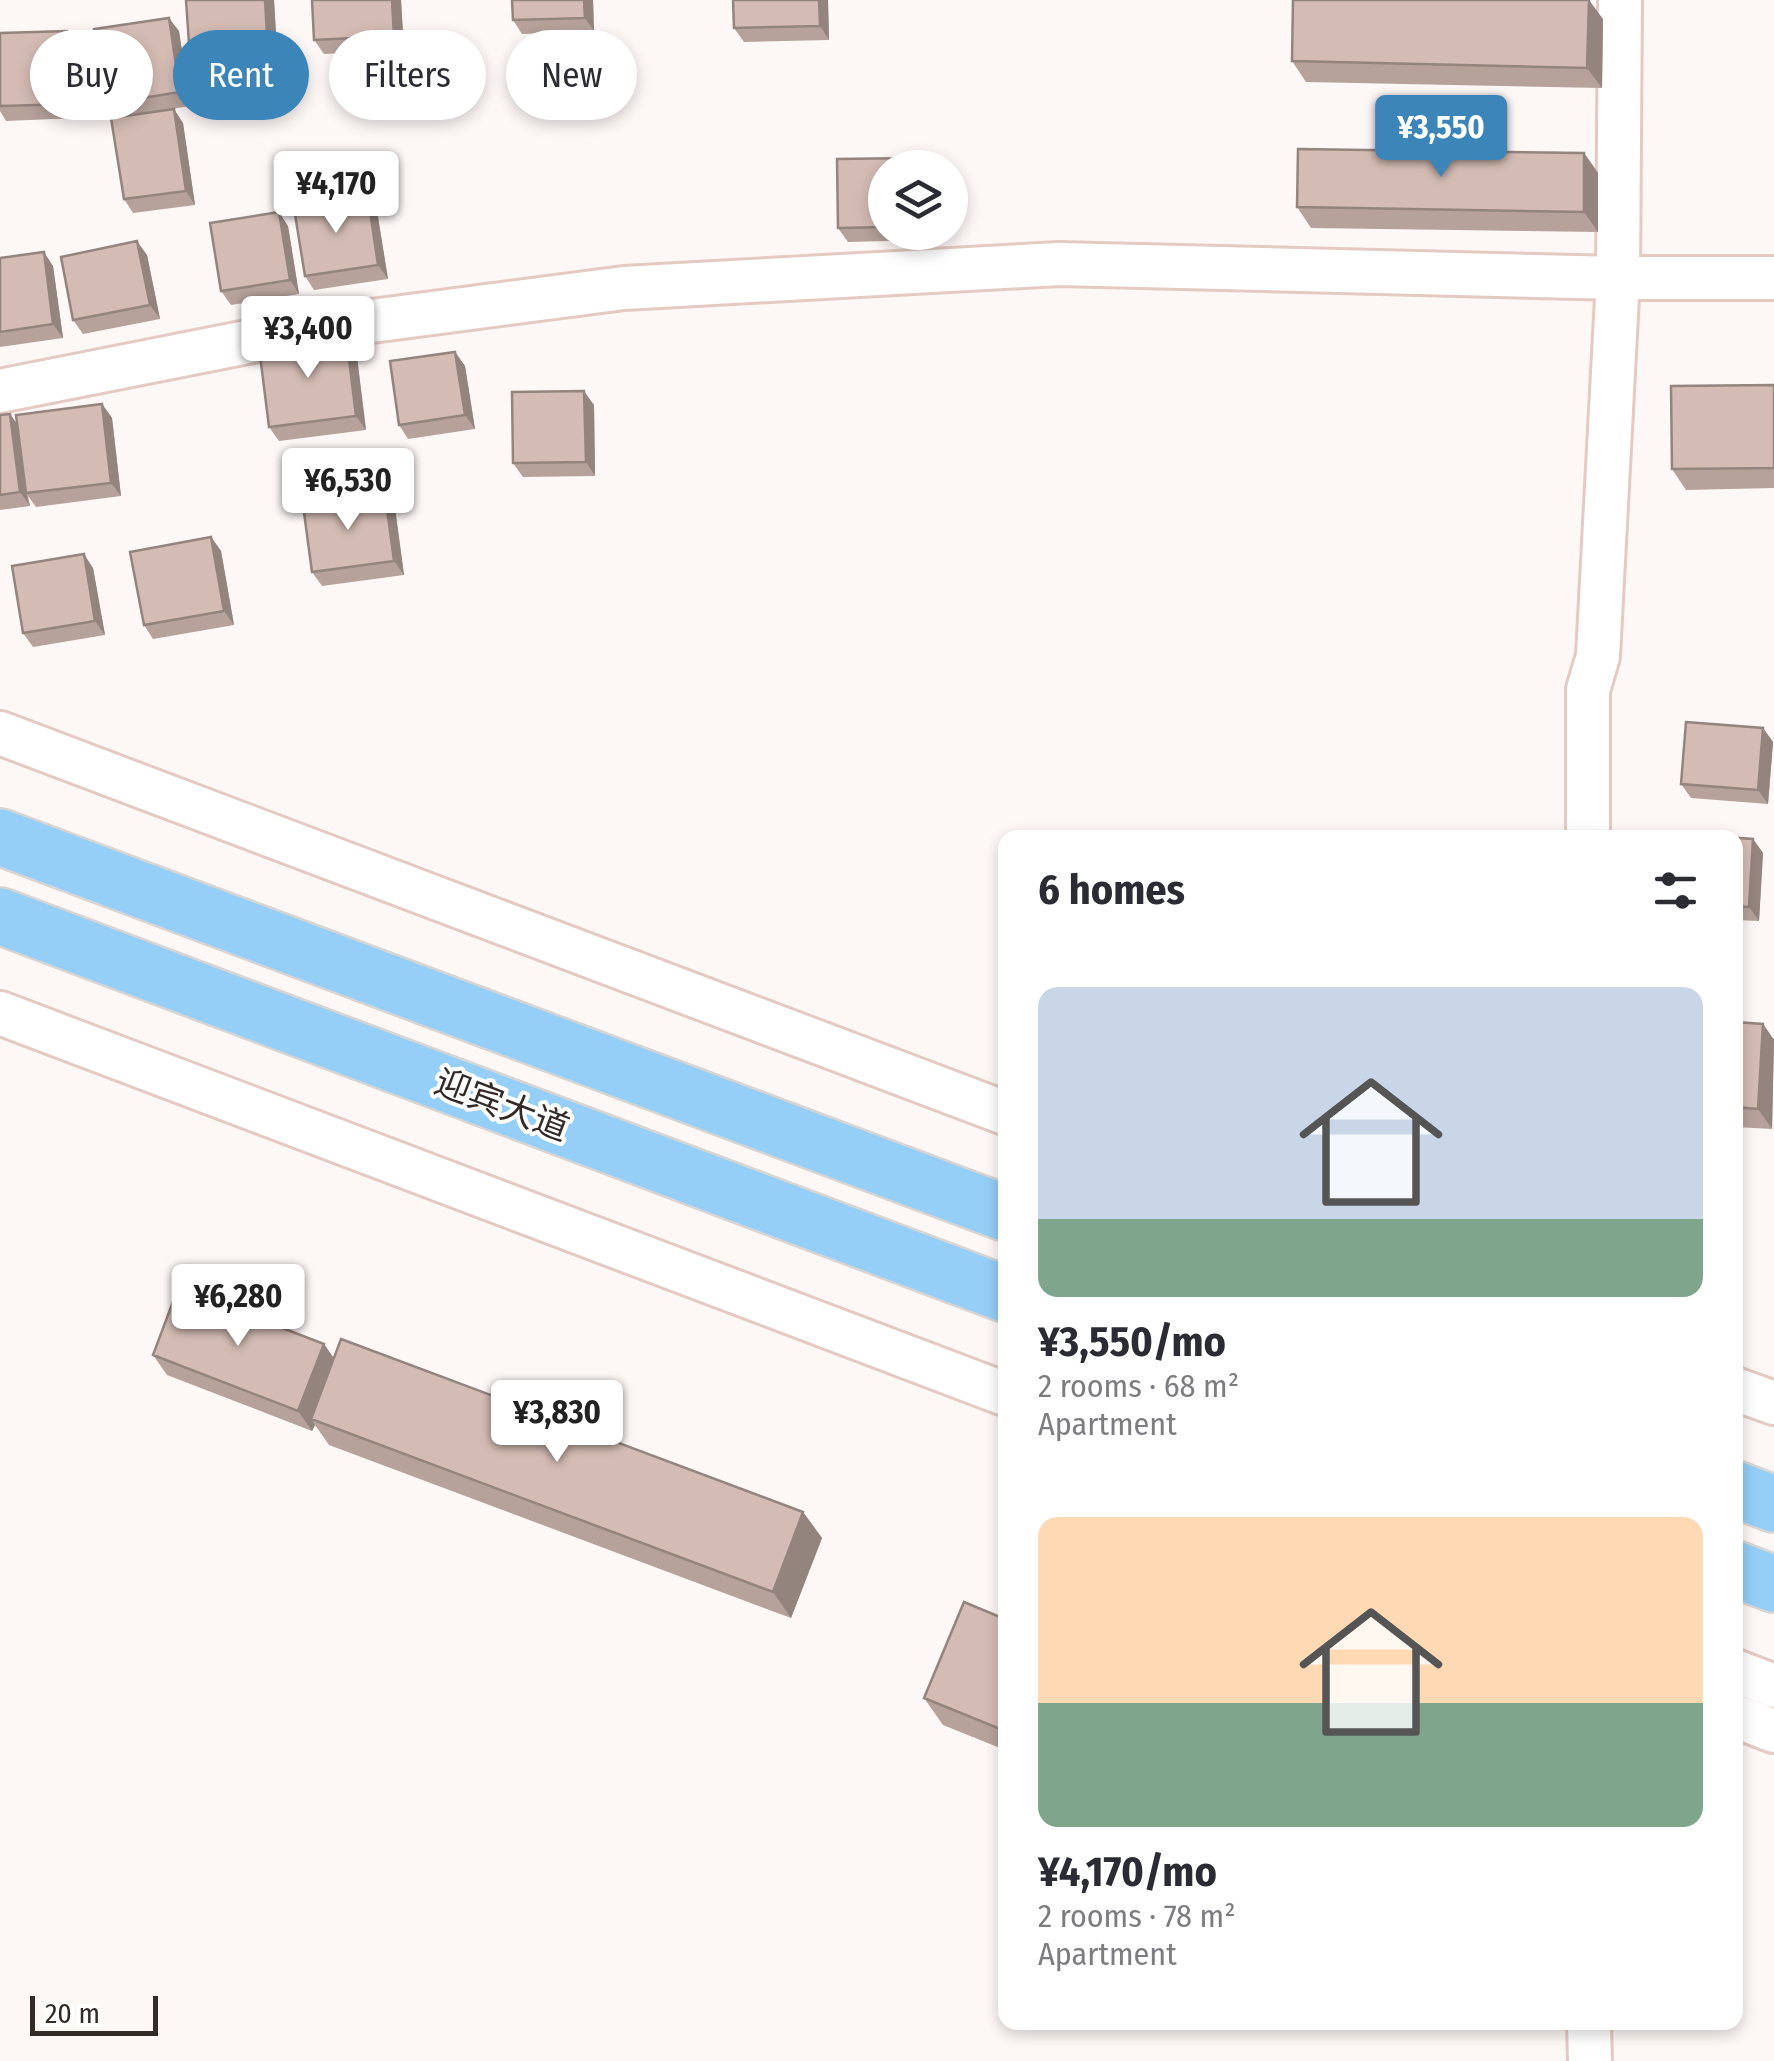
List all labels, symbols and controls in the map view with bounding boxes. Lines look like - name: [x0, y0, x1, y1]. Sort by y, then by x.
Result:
- chip: Buy: [30, 30, 153, 120]
- chip: Rent: [173, 30, 309, 120]
- chip: Filters: [329, 30, 486, 120]
- chip: New: [506, 30, 637, 120]
- pin: ¥3,550: [1360, 95, 1522, 180]
- text: ¥3,550: [1397, 108, 1485, 146]
- map controls: [868, 150, 968, 250]
- button: layers: [868, 150, 968, 250]
- pin: ¥4,170: [255, 151, 417, 236]
- text: ¥4,170: [296, 164, 376, 202]
- pin: ¥3,400: [227, 296, 389, 381]
- text: ¥3,400: [263, 309, 353, 347]
- pin: ¥6,530: [267, 448, 429, 533]
- text: ¥6,530: [304, 461, 392, 499]
- icon: filters: [1648, 863, 1703, 918]
- text: 6 homes: [1038, 865, 1185, 915]
- icon: home: [1281, 1052, 1461, 1232]
- street label: 迎宾大道: [429, 1060, 575, 1150]
- pin: ¥6,280: [157, 1264, 319, 1349]
- text: ¥6,280: [194, 1277, 282, 1315]
- text: ¥3,550/mo: [1038, 1317, 1226, 1367]
- text: 2 rooms · 68 m²: [1038, 1367, 1239, 1405]
- pin: ¥3,830: [476, 1380, 638, 1465]
- text: ¥3,830: [513, 1393, 601, 1431]
- text: Apartment: [1038, 1405, 1177, 1443]
- icon: home: [1281, 1582, 1461, 1762]
- text: ¥4,170/mo: [1038, 1847, 1217, 1897]
- text: 2 rooms · 78 m²: [1038, 1897, 1236, 1935]
- text: Apartment: [1038, 1935, 1177, 1973]
- scale bar: [30, 1991, 158, 2036]
- text: 20 m: [45, 1997, 100, 2030]

